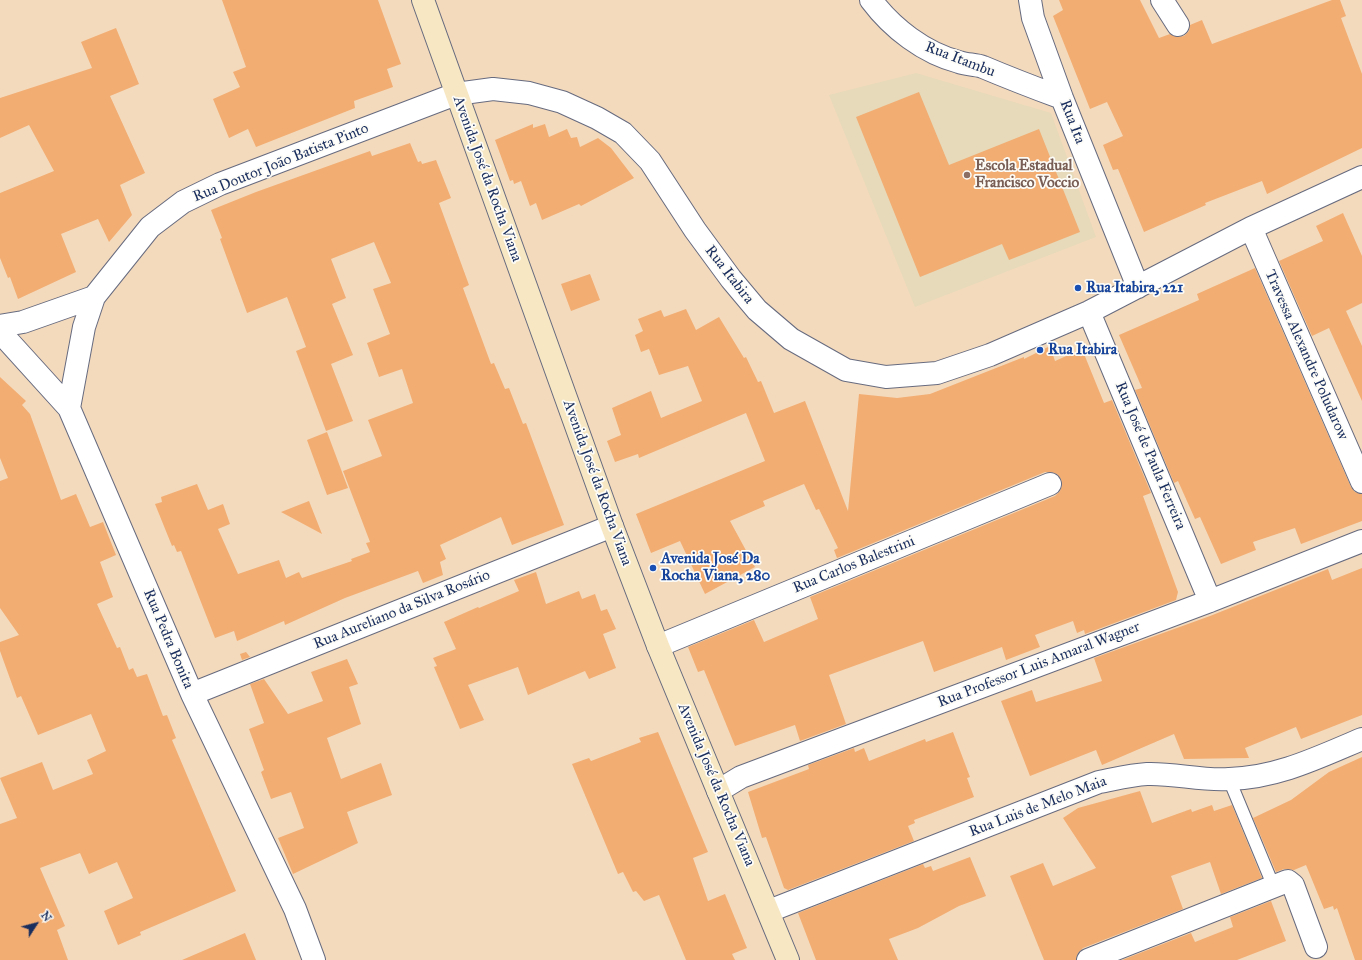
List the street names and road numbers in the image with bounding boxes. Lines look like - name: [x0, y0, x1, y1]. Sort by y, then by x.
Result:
- street label: Rua Itambu: [922, 38, 998, 82]
- street label: Avenida José da Rocha Viana: [449, 94, 525, 264]
- street label: Rua Ita: [1055, 97, 1089, 147]
- street label: Rua Doutor João Batista Pinto: [191, 119, 371, 207]
- street label: Rua Itabira: [701, 242, 757, 308]
- street label: Travessa Alexandre Poludarow: [1260, 267, 1352, 443]
- street label: Rua José de Paula Ferreira: [1111, 379, 1189, 533]
- street label: Avenida José da Rocha Viana: [559, 398, 635, 568]
- street label: Rua Carlos Balestrini: [790, 532, 918, 598]
- street label: Rua Aureliano da Silva Rosário: [311, 566, 493, 654]
- street label: Rua Pedra Bonita: [139, 586, 197, 692]
- street label: Rua Professor Luis Amaral Wagner: [935, 618, 1143, 712]
- street label: Avenida José da Rocha Viana: [673, 701, 759, 869]
- street label: Rua Luis de Melo Maia: [967, 773, 1109, 841]

